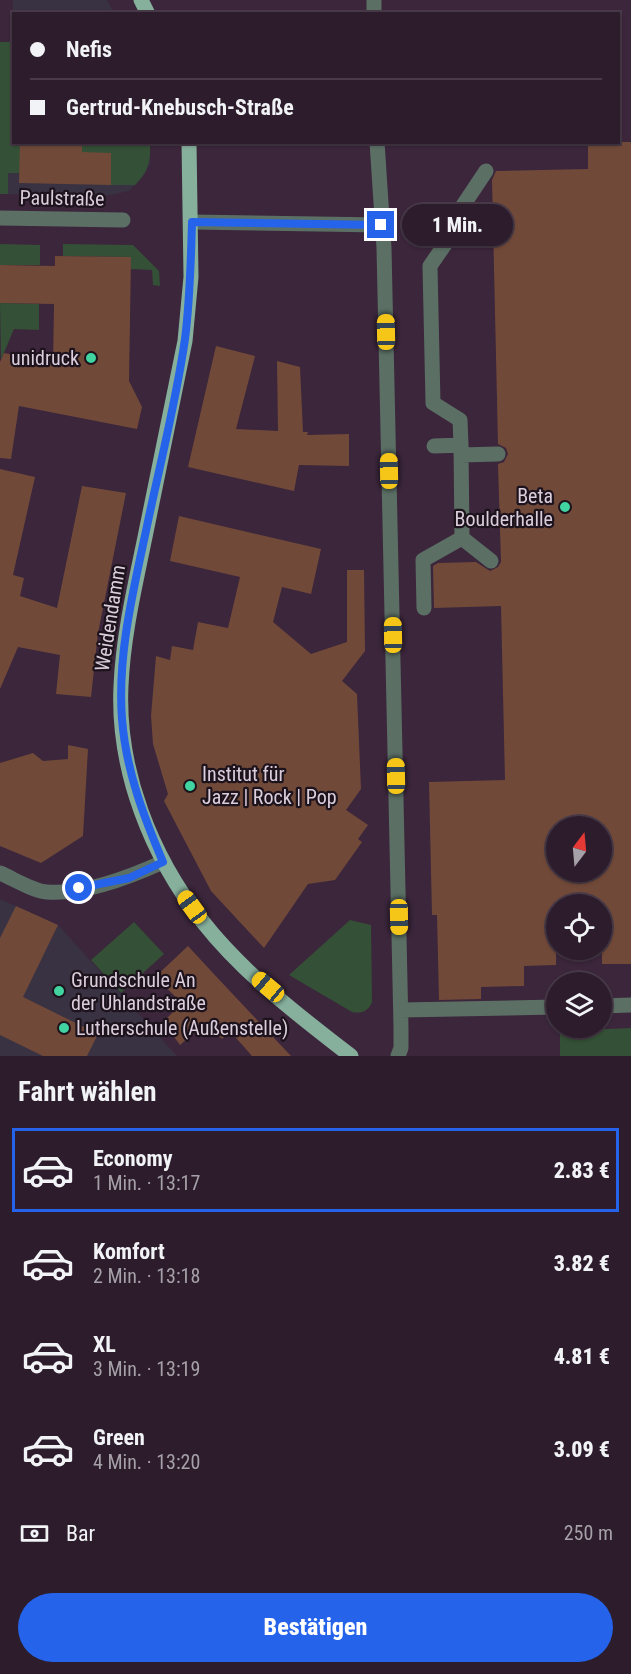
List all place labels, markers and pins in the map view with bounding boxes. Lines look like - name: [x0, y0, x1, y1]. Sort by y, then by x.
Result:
- place label: unidruck: [11, 346, 79, 370]
- marker: unidruck: [84, 351, 98, 365]
- place label: Beta Boulderhalle: [455, 484, 553, 531]
- marker: Beta Boulderhalle: [558, 500, 572, 514]
- place label: Institut für Jazz | Rock | Pop: [202, 762, 337, 809]
- marker: Institut für Jazz | Rock | Pop: [183, 779, 197, 793]
- place label: Grundschule An der Uhlandstraße: [71, 968, 206, 1015]
- marker: Grundschule An der Uhlandstraße: [52, 984, 66, 998]
- place label: Lutherschule (Außenstelle): [76, 1016, 288, 1040]
- marker: Lutherschule (Außenstelle): [57, 1021, 71, 1035]

